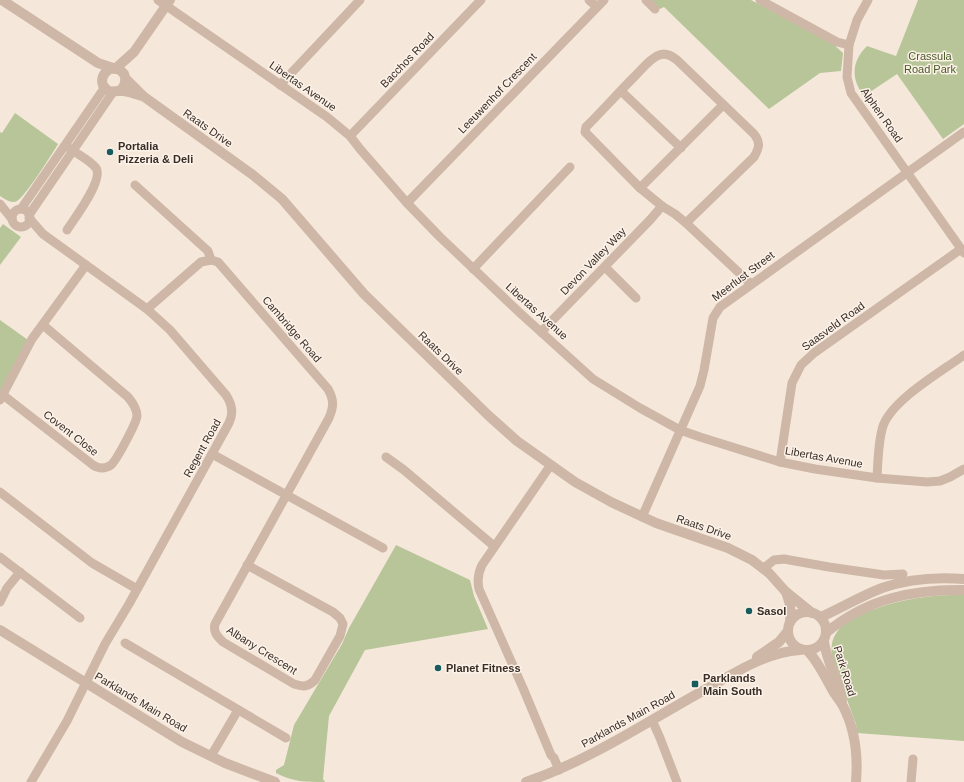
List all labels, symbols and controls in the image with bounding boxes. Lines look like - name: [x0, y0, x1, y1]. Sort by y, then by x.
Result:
- street label: Bacchos Road: [378, 30, 436, 90]
- street label: Leeuwenhof Crescent: [456, 50, 538, 136]
- park label: Crassula Road Park: [904, 50, 956, 75]
- street label: Libertas Avenue: [267, 59, 339, 113]
- street label: Alphen Road: [859, 86, 905, 144]
- street label: Raats Drive: [181, 107, 235, 149]
- place label: Portalia Pizzeria & Deli: [118, 140, 193, 165]
- marker: Portalia Pizzeria & Deli: [105, 147, 115, 157]
- street label: Devon Valley Way: [558, 225, 628, 297]
- street label: Meerlust Street: [710, 249, 776, 303]
- street label: Libertas Avenue: [504, 280, 570, 342]
- street label: Cambridge Road: [260, 294, 324, 364]
- street label: Saasveld Road: [799, 299, 867, 353]
- street label: Raats Drive: [416, 329, 466, 377]
- street label: Covent Close: [41, 408, 101, 458]
- street label: Regent Road: [181, 417, 223, 479]
- street label: Libertas Avenue: [784, 444, 864, 470]
- street label: Raats Drive: [675, 512, 733, 542]
- place label: Sasol: [757, 605, 786, 617]
- marker: Sasol: [744, 606, 754, 616]
- street label: Albany Crescent: [225, 624, 299, 676]
- street label: Park Road: [832, 644, 858, 698]
- place label: Planet Fitness: [446, 662, 521, 674]
- marker: Planet Fitness: [433, 663, 443, 673]
- street label: Parklands Main Road: [93, 670, 189, 734]
- place label: Parklands Main South: [703, 672, 763, 697]
- marker: Parklands Main South: [690, 679, 700, 689]
- street label: Parklands Main Road: [579, 688, 677, 750]

